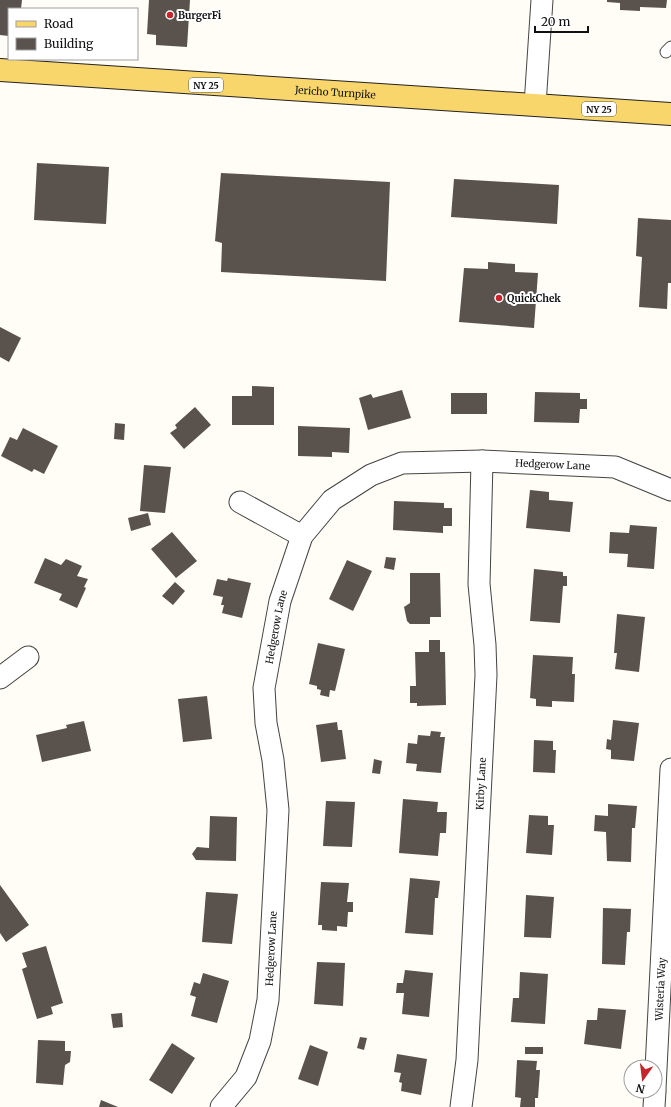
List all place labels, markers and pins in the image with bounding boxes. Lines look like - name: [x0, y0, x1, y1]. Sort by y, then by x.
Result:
- place label: BurgerFi: [178, 9, 222, 22]
- marker: BurgerFi: [165, 10, 175, 20]
- place label: QuickChek: [507, 292, 561, 305]
- marker: QuickChek: [494, 293, 504, 303]

